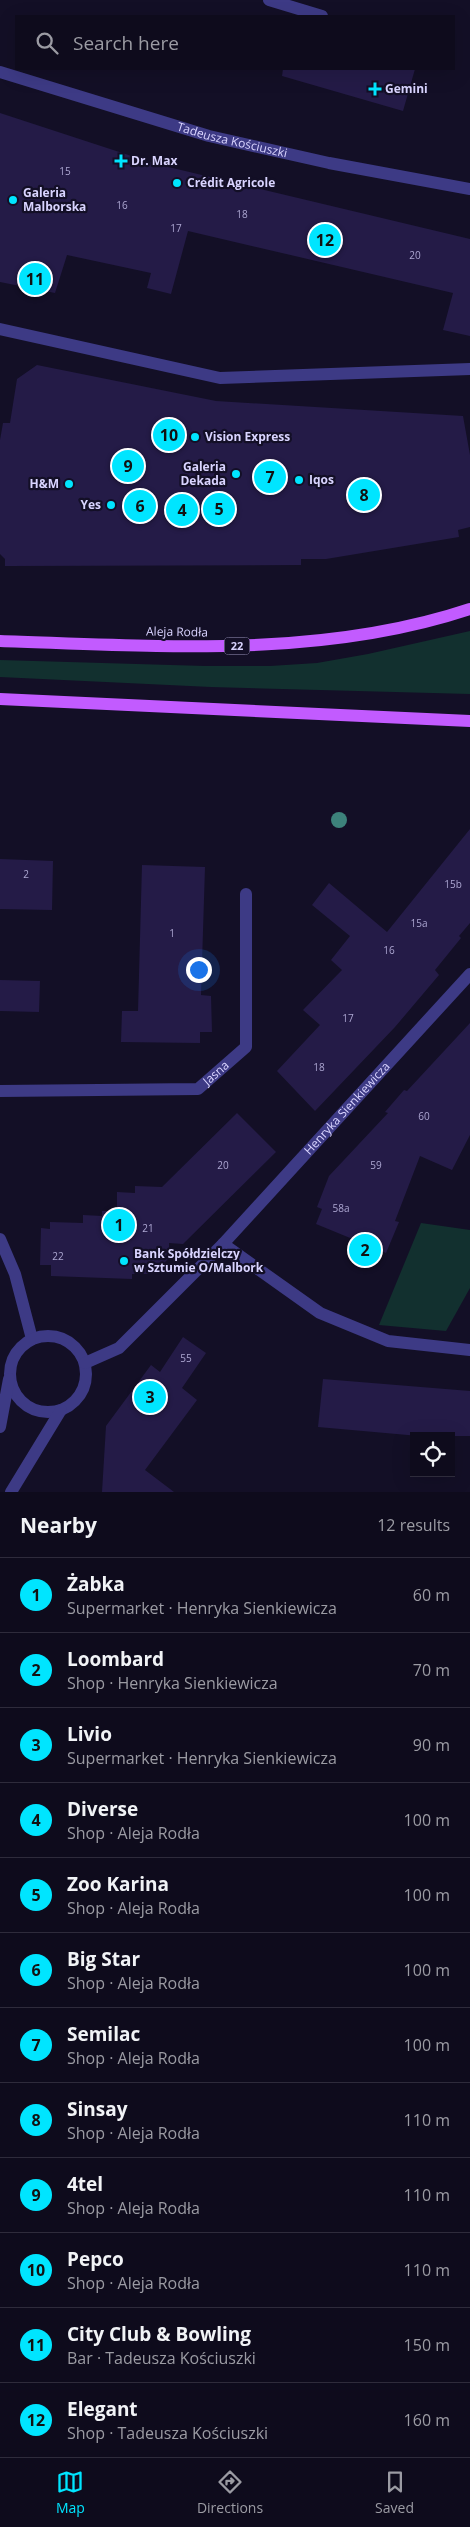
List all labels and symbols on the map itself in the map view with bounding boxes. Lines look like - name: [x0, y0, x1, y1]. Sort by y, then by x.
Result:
- place label: Gemini: [385, 80, 428, 97]
- marker: Gemini: [369, 83, 381, 95]
- street label: Tadeusza Kościuszki: [175, 118, 289, 161]
- place label: Dr. Max: [131, 152, 177, 169]
- marker: Dr. Max: [115, 155, 127, 167]
- house number: 15: [59, 164, 71, 178]
- place label: Crédit Agricole: [187, 174, 275, 191]
- marker: Crédit Agricole: [171, 177, 183, 189]
- place label: Galeria Malborska: [23, 184, 86, 215]
- marker: Galeria Malborska: [7, 194, 19, 206]
- house number: 16: [116, 198, 128, 212]
- house number: 18: [236, 207, 248, 221]
- house number: 17: [170, 221, 182, 235]
- pin: 12: [309, 221, 341, 259]
- house number: 20: [409, 248, 421, 262]
- pin: 11: [19, 260, 51, 298]
- pin: 10: [153, 416, 185, 454]
- place label: Vision Express: [205, 428, 290, 445]
- marker: Vision Express: [189, 431, 201, 443]
- pin: 9: [112, 447, 144, 485]
- place label: Galeria Dekada: [180, 458, 226, 489]
- pin: 7: [254, 458, 286, 496]
- marker: Galeria Dekada: [230, 468, 242, 480]
- place label: Iqos: [309, 471, 334, 488]
- marker: Iqos: [293, 474, 305, 486]
- place label: H&M: [30, 475, 59, 492]
- pin: 8: [348, 476, 380, 514]
- marker: H&M: [63, 478, 75, 490]
- pin: 6: [124, 487, 156, 525]
- pin: 5: [203, 490, 235, 528]
- pin: 4: [166, 491, 198, 529]
- place label: Yes: [80, 496, 101, 513]
- marker: Yes: [105, 499, 117, 511]
- street label: Aleja Rodła: [146, 622, 208, 641]
- road number: 22: [224, 637, 250, 654]
- house number: 2: [23, 867, 29, 881]
- house number: 15b: [444, 877, 462, 891]
- house number: 15a: [411, 916, 428, 930]
- house number: 1: [169, 926, 175, 940]
- house number: 16: [383, 943, 395, 957]
- your location: [186, 957, 212, 983]
- house number: 17: [342, 1011, 354, 1025]
- street label: Jasna: [198, 1057, 232, 1090]
- street label: Henryka Sienkiewicza: [300, 1058, 394, 1158]
- house number: 18: [313, 1060, 325, 1074]
- house number: 60: [418, 1109, 430, 1123]
- house number: 20: [217, 1158, 229, 1172]
- house number: 59: [370, 1158, 382, 1172]
- house number: 58a: [333, 1201, 350, 1215]
- pin: 1: [103, 1206, 135, 1244]
- house number: 21: [142, 1221, 154, 1235]
- pin: 2: [349, 1231, 381, 1269]
- place label: Bank Spółdzielczy w Sztumie O/Malbork: [134, 1245, 264, 1276]
- house number: 22: [52, 1249, 64, 1263]
- marker: Bank Spółdzielczy w Sztumie O/Malbork: [118, 1255, 130, 1267]
- house number: 55: [180, 1351, 192, 1365]
- pin: 3: [134, 1378, 166, 1416]

